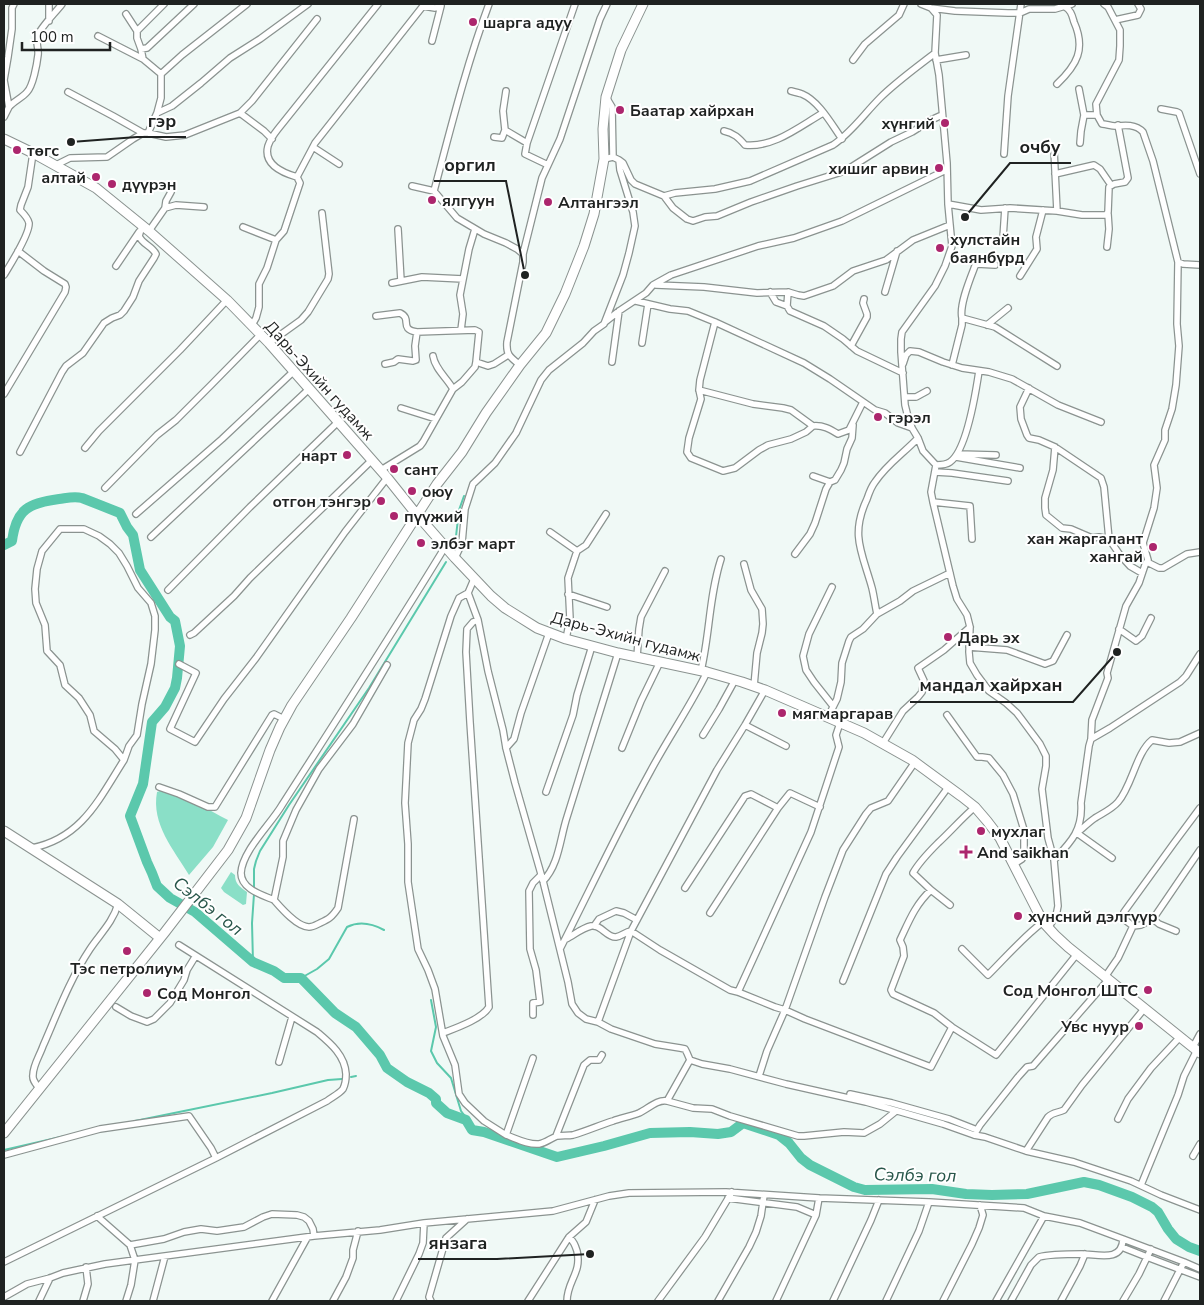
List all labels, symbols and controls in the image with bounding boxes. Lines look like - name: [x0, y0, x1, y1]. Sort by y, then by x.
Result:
- place label: шарга адуу: [483, 12, 572, 34]
- marker: шарга адуу: [467, 16, 479, 28]
- scale bar: [22, 20, 110, 52]
- text: 100 m: [30, 27, 74, 47]
- place label: Баатар хайрхан: [630, 100, 754, 122]
- callout: гэр: [137, 104, 186, 137]
- marker: Баатар хайрхан: [614, 104, 626, 116]
- text: гэр: [148, 109, 176, 133]
- place label: хүнгий: [881, 113, 935, 135]
- marker: хүнгий: [939, 117, 951, 129]
- callout: очбу: [1010, 130, 1071, 163]
- text: очбу: [1019, 135, 1061, 159]
- place label: төгс: [27, 140, 59, 162]
- marker: төгс: [11, 144, 23, 156]
- callout: оргил: [434, 148, 506, 181]
- text: оргил: [444, 153, 496, 177]
- place label: хишиг арвин: [828, 158, 929, 180]
- marker: хишиг арвин: [933, 162, 945, 174]
- place label: алтай: [41, 167, 86, 189]
- marker: алтай: [90, 171, 102, 183]
- place label: дүүрэн: [122, 174, 176, 196]
- marker: дүүрэн: [106, 178, 118, 190]
- place label: ялгуун: [442, 190, 495, 212]
- place label: Алтангээл: [558, 192, 639, 214]
- marker: ялгуун: [426, 194, 438, 206]
- marker: Алтангээл: [542, 196, 554, 208]
- place label: хулстайн баянбүрд: [950, 229, 1025, 269]
- marker: хулстайн баянбүрд: [934, 242, 946, 254]
- street label: Дарь-Эхийн гудамж: [260, 316, 379, 446]
- place label: гэрэл: [888, 407, 931, 429]
- marker: гэрэл: [872, 411, 884, 423]
- place label: нарт: [301, 445, 337, 467]
- marker: нарт: [341, 449, 353, 461]
- place label: сант: [404, 459, 438, 481]
- marker: сант: [388, 463, 400, 475]
- place label: оюу: [422, 481, 453, 503]
- marker: оюу: [406, 485, 418, 497]
- place label: отгон тэнгэр: [272, 491, 371, 513]
- marker: отгон тэнгэр: [375, 495, 387, 507]
- place label: пүүжий: [404, 506, 463, 528]
- marker: пүүжий: [388, 510, 400, 522]
- place label: хан жаргалант хангай: [1027, 528, 1143, 568]
- place label: элбэг март: [431, 533, 516, 555]
- marker: элбэг март: [415, 537, 427, 549]
- marker: хан жаргалант хангай: [1147, 541, 1159, 553]
- street label: Дарь-Эхийн гудамж: [549, 606, 703, 668]
- place label: Дарь эх: [958, 627, 1020, 649]
- marker: Дарь эх: [942, 631, 954, 643]
- callout: мандал хайрхан: [910, 669, 1073, 702]
- text: мандал хайрхан: [919, 673, 1063, 697]
- place label: мягмаргарав: [792, 703, 893, 725]
- marker: мягмаргарав: [776, 707, 788, 719]
- place label: мухлаг: [991, 821, 1046, 843]
- marker: мухлаг: [975, 825, 987, 837]
- place label: And saikhan: [977, 842, 1069, 864]
- marker: And saikhan: [959, 845, 973, 859]
- water label: Сэлбэ гол: [168, 871, 248, 941]
- place label: хүнсний дэлгүүр: [1028, 906, 1158, 928]
- marker: хүнсний дэлгүүр: [1012, 910, 1024, 922]
- marker: Тэс петролиум: [121, 945, 133, 957]
- place label: Тэс петролиум: [70, 958, 184, 980]
- place label: Сод Монгол ШТС: [1003, 980, 1138, 1002]
- place label: Сод Монгол: [157, 983, 251, 1005]
- marker: Сод Монгол ШТС: [1142, 984, 1154, 996]
- marker: Сод Монгол: [141, 987, 153, 999]
- place label: Увс нуур: [1060, 1016, 1129, 1038]
- marker: Увс нуур: [1133, 1020, 1145, 1032]
- water label: Сэлбэ гол: [873, 1162, 957, 1188]
- callout: янзага: [418, 1226, 497, 1259]
- text: янзага: [429, 1231, 487, 1255]

